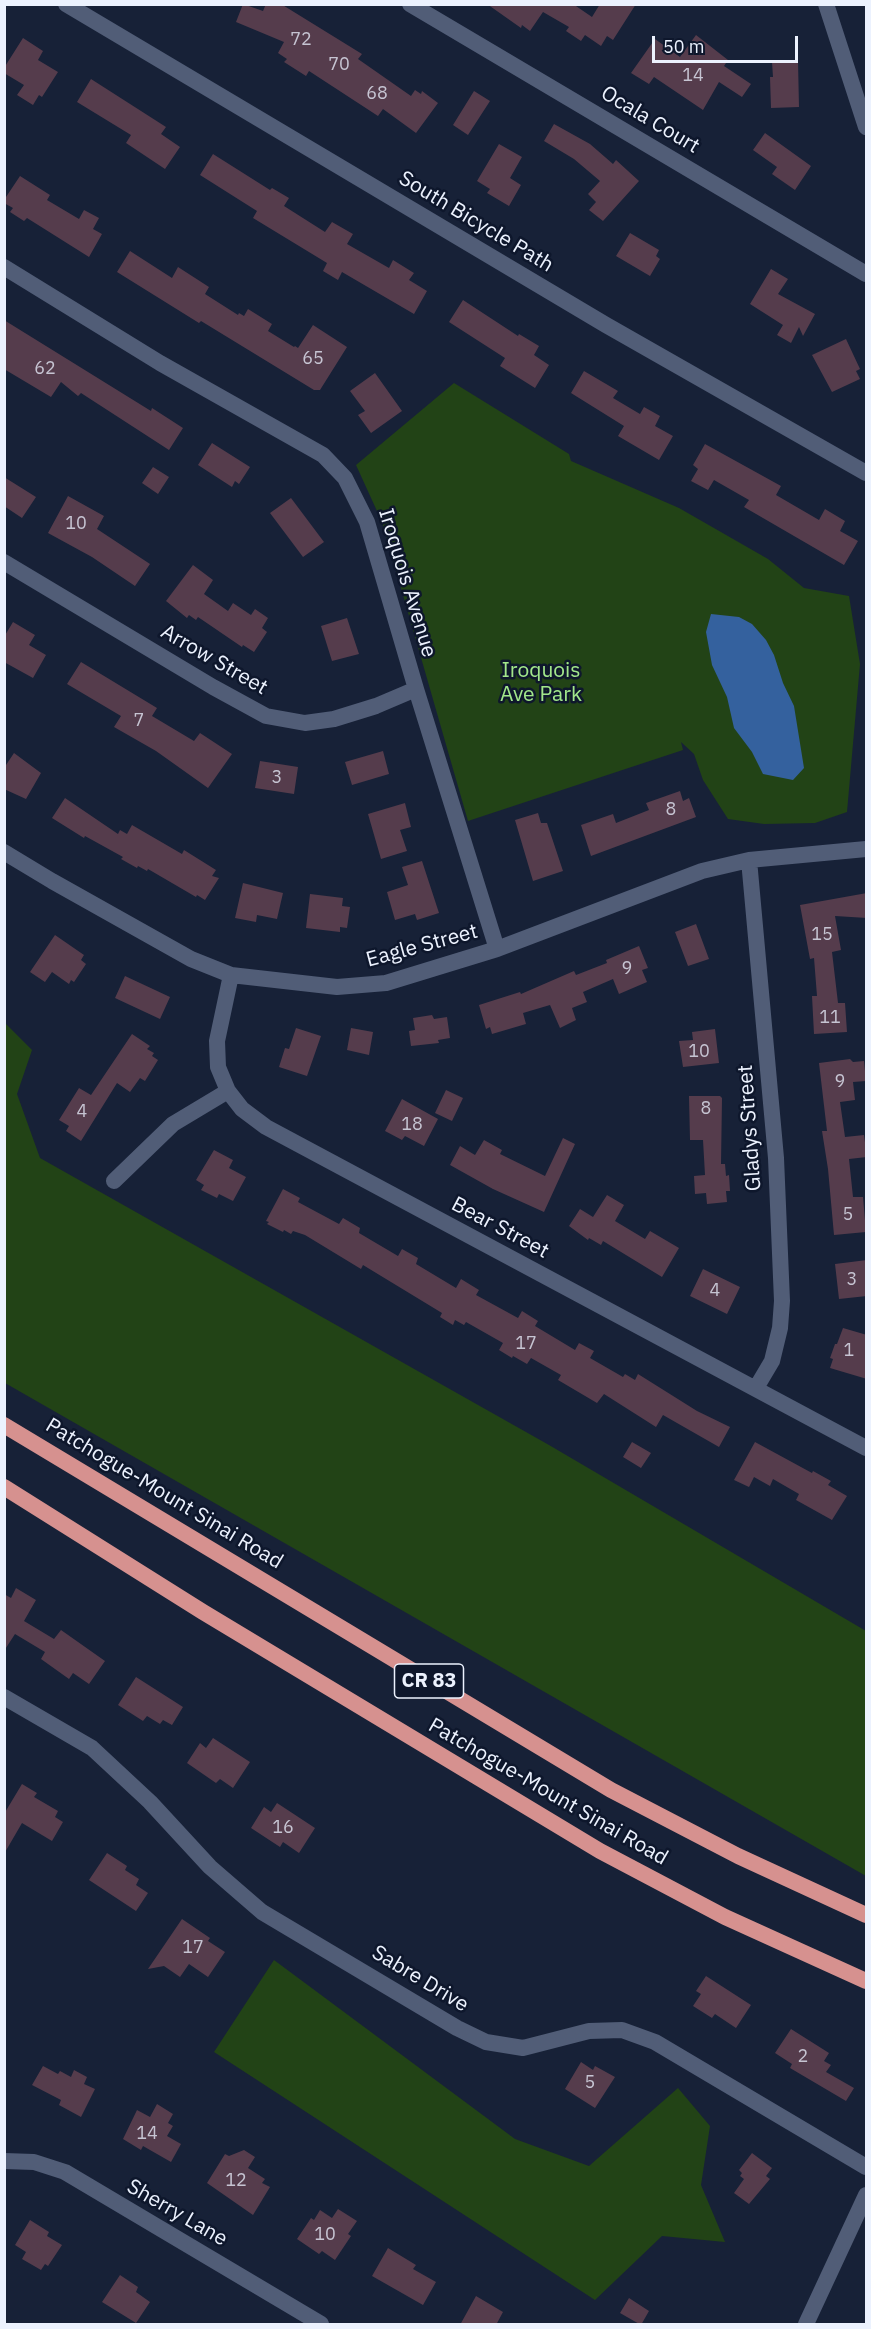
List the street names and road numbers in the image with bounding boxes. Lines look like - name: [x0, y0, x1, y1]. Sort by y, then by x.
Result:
- street label: Ocala Court: [596, 81, 704, 159]
- street label: South Bicycle Path: [394, 166, 558, 278]
- street label: Iroquois Avenue: [372, 506, 442, 660]
- street label: Arrow Street: [156, 619, 272, 701]
- street label: Eagle Street: [364, 919, 480, 973]
- street label: Gladys Street: [733, 1064, 767, 1192]
- street label: Bear Street: [447, 1192, 553, 1264]
- street label: Patchogue-Mount Sinai Road: [41, 1413, 287, 1575]
- road number: CR 83: [394, 1664, 464, 1698]
- street label: Patchogue-Mount Sinai Road: [424, 1713, 672, 1871]
- street label: Sabre Drive: [367, 1940, 473, 2018]
- street label: Sherry Lane: [122, 2174, 232, 2252]

